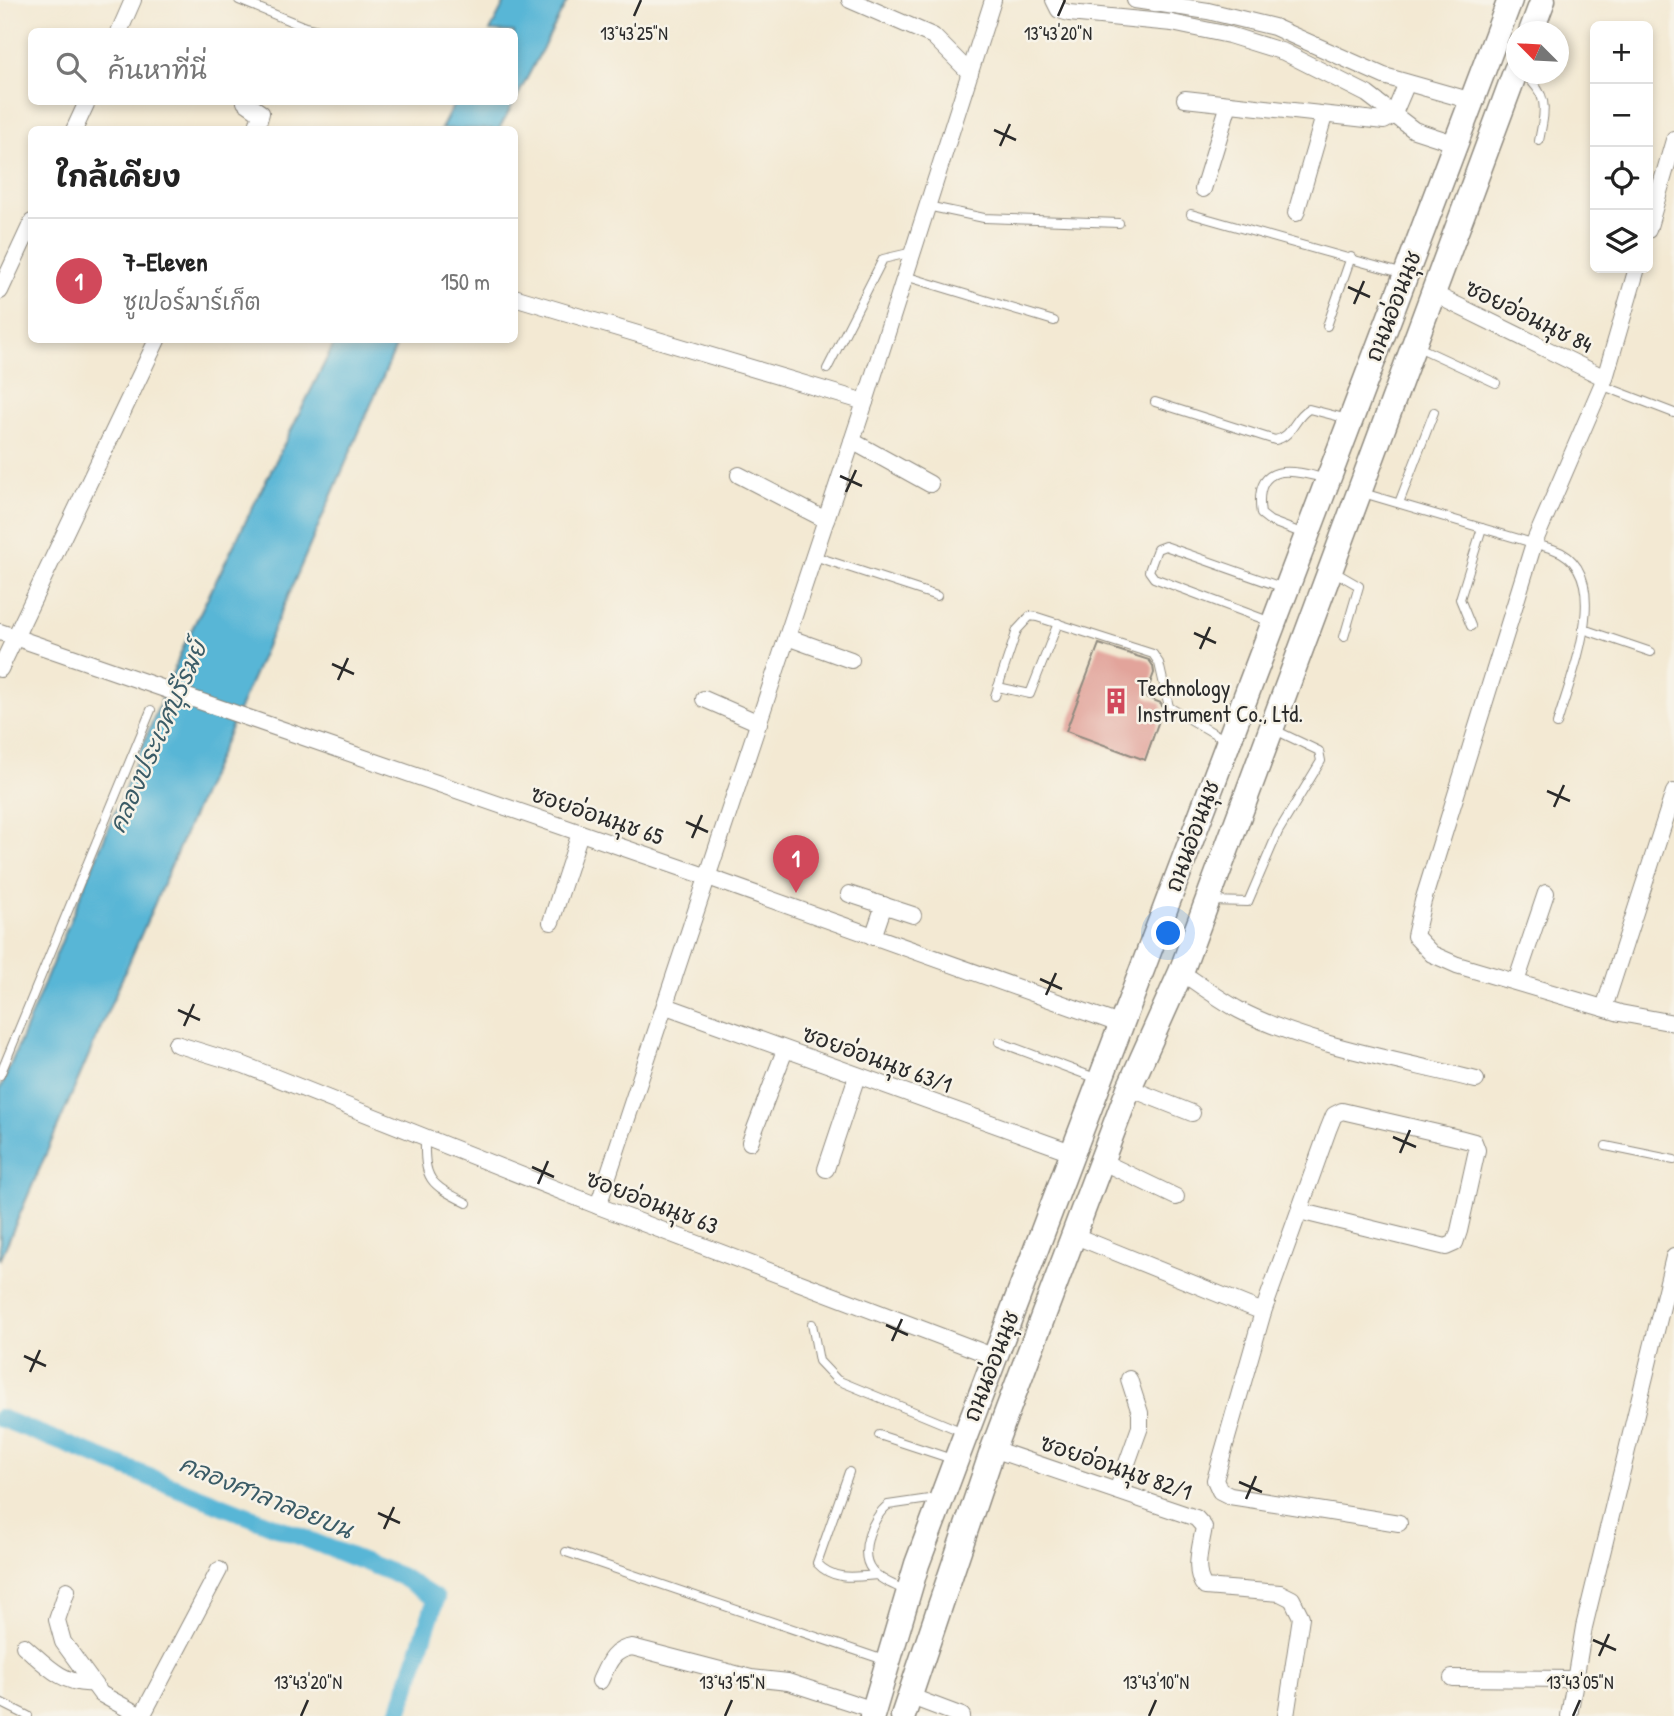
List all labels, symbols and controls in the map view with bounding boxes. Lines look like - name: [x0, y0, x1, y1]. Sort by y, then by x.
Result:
- text: 13°43'25"N: [600, 21, 668, 46]
- text: 13°43'20"N: [1024, 21, 1092, 46]
- north arrow: [1506, 21, 1569, 84]
- map controls: [1590, 21, 1653, 273]
- button: +: [1590, 21, 1653, 84]
- search box: [28, 28, 518, 105]
- icon: search: [52, 48, 90, 86]
- text: ค้นหาที่นี่: [108, 52, 207, 87]
- button: −: [1590, 84, 1653, 147]
- button: locate: [1590, 147, 1653, 210]
- text: ใกล้เคียง: [56, 156, 181, 196]
- button: layers: [1590, 210, 1653, 273]
- text: 7-Eleven: [123, 244, 208, 279]
- street label: ถนนอ่อนนุช: [1357, 246, 1431, 367]
- text: 1: [75, 266, 83, 297]
- text: 150 m: [441, 266, 490, 297]
- street label: ซอยอ่อนนุช 84: [1459, 271, 1598, 362]
- text: ซูเปอร์มาร์เก็ต: [123, 286, 261, 317]
- water label: คลองประเวศบุรีรมย์: [100, 631, 218, 839]
- place label: Technology Instrument Co., Ltd.: [1137, 672, 1303, 729]
- building icon: Technology Instrument Co., Ltd.: [1101, 686, 1131, 716]
- street label: ถนนอ่อนนุช: [1157, 776, 1229, 897]
- street label: ซอยอ่อนนุช 65: [526, 777, 668, 855]
- pin: 1: [773, 835, 819, 893]
- your location: [1151, 916, 1185, 950]
- street label: ซอยอ่อนนุช 63/1: [797, 1017, 956, 1103]
- street label: ซอยอ่อนนุช 63: [581, 1162, 723, 1244]
- street label: ถนนอ่อนนุช: [955, 1306, 1029, 1427]
- street label: ซอยอ่อนนุช 82/1: [1035, 1426, 1196, 1510]
- water label: คลองศาลาลอยบน: [175, 1447, 360, 1546]
- text: 13°43'20"N: [274, 1670, 342, 1695]
- text: 13°43'15"N: [699, 1670, 765, 1695]
- text: 13°43'10"N: [1123, 1670, 1189, 1695]
- text: 13°43'05"N: [1546, 1670, 1614, 1695]

